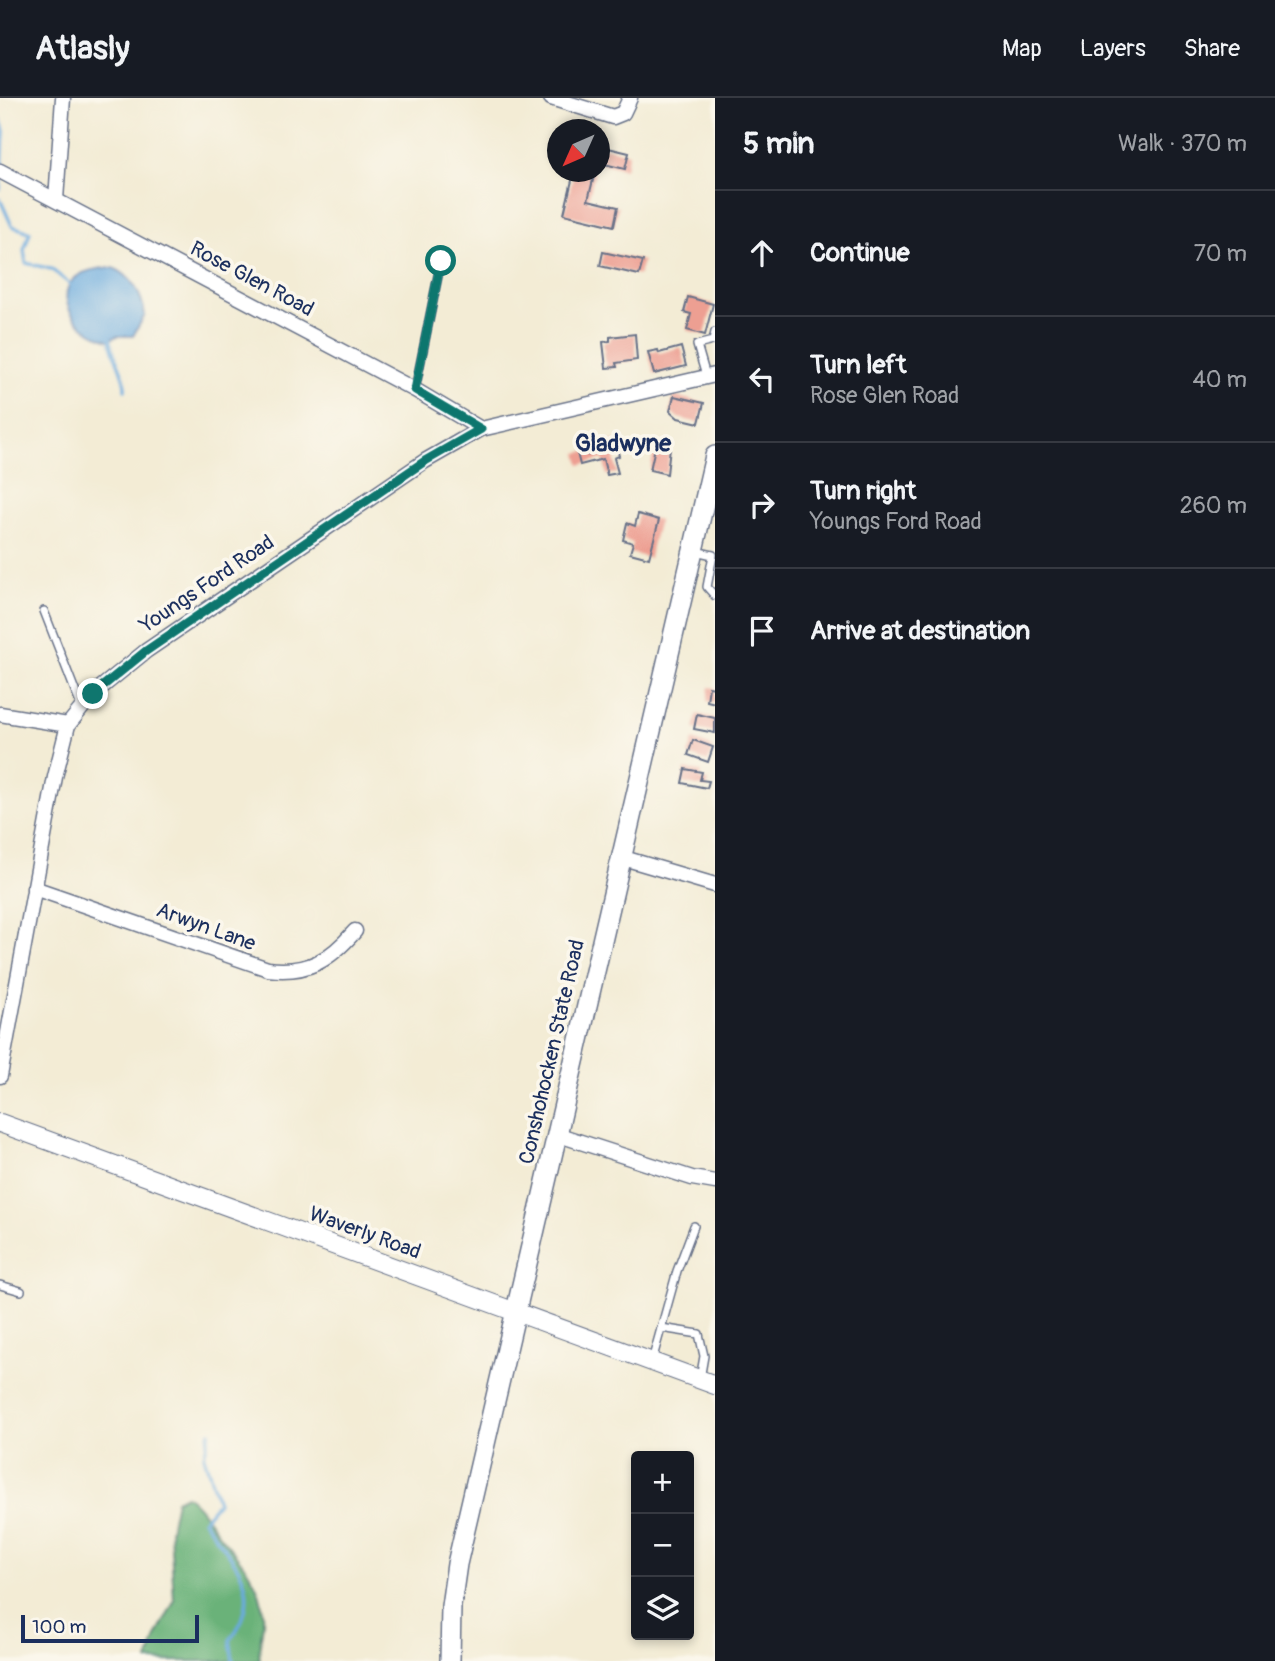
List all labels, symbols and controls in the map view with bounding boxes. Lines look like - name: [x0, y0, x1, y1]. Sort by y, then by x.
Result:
- text: Atlasly: [35, 28, 130, 69]
- text: Map: [1002, 34, 1042, 63]
- text: Layers: [1080, 34, 1146, 63]
- text: Share: [1184, 34, 1240, 63]
- north arrow: [547, 119, 610, 182]
- text: 5 min: [743, 125, 814, 162]
- text: Walk · 370 m: [1118, 129, 1247, 158]
- icon: ahead: [743, 234, 781, 272]
- street label: Rose Glen Road: [185, 235, 319, 323]
- text: Continue: [810, 237, 910, 269]
- text: 70 m: [1194, 239, 1247, 268]
- route start: [425, 245, 456, 276]
- text: Turn left: [810, 349, 906, 381]
- icon: left: [743, 360, 781, 398]
- text: 40 m: [1193, 365, 1247, 394]
- text: Rose Glen Road: [810, 381, 959, 410]
- district label: Gladwyne: [575, 429, 672, 458]
- text: Turn right: [810, 475, 916, 507]
- icon: right: [743, 486, 781, 524]
- text: 260 m: [1180, 491, 1247, 520]
- text: Youngs Ford Road: [810, 507, 982, 536]
- street label: Youngs Ford Road: [134, 529, 280, 640]
- icon: arrive: [743, 612, 781, 650]
- text: Arrive at destination: [810, 615, 1030, 647]
- route end: [77, 678, 108, 709]
- street label: Arwyn Lane: [153, 897, 260, 958]
- street label: Conshohocken State Road: [513, 937, 591, 1167]
- street label: Waverly Road: [305, 1200, 425, 1266]
- map controls: [631, 1451, 694, 1640]
- button: +: [631, 1451, 694, 1514]
- button: −: [631, 1514, 694, 1577]
- button: layers: [631, 1577, 694, 1640]
- scale bar: [21, 1612, 200, 1644]
- text: 100 m: [32, 1615, 86, 1639]

